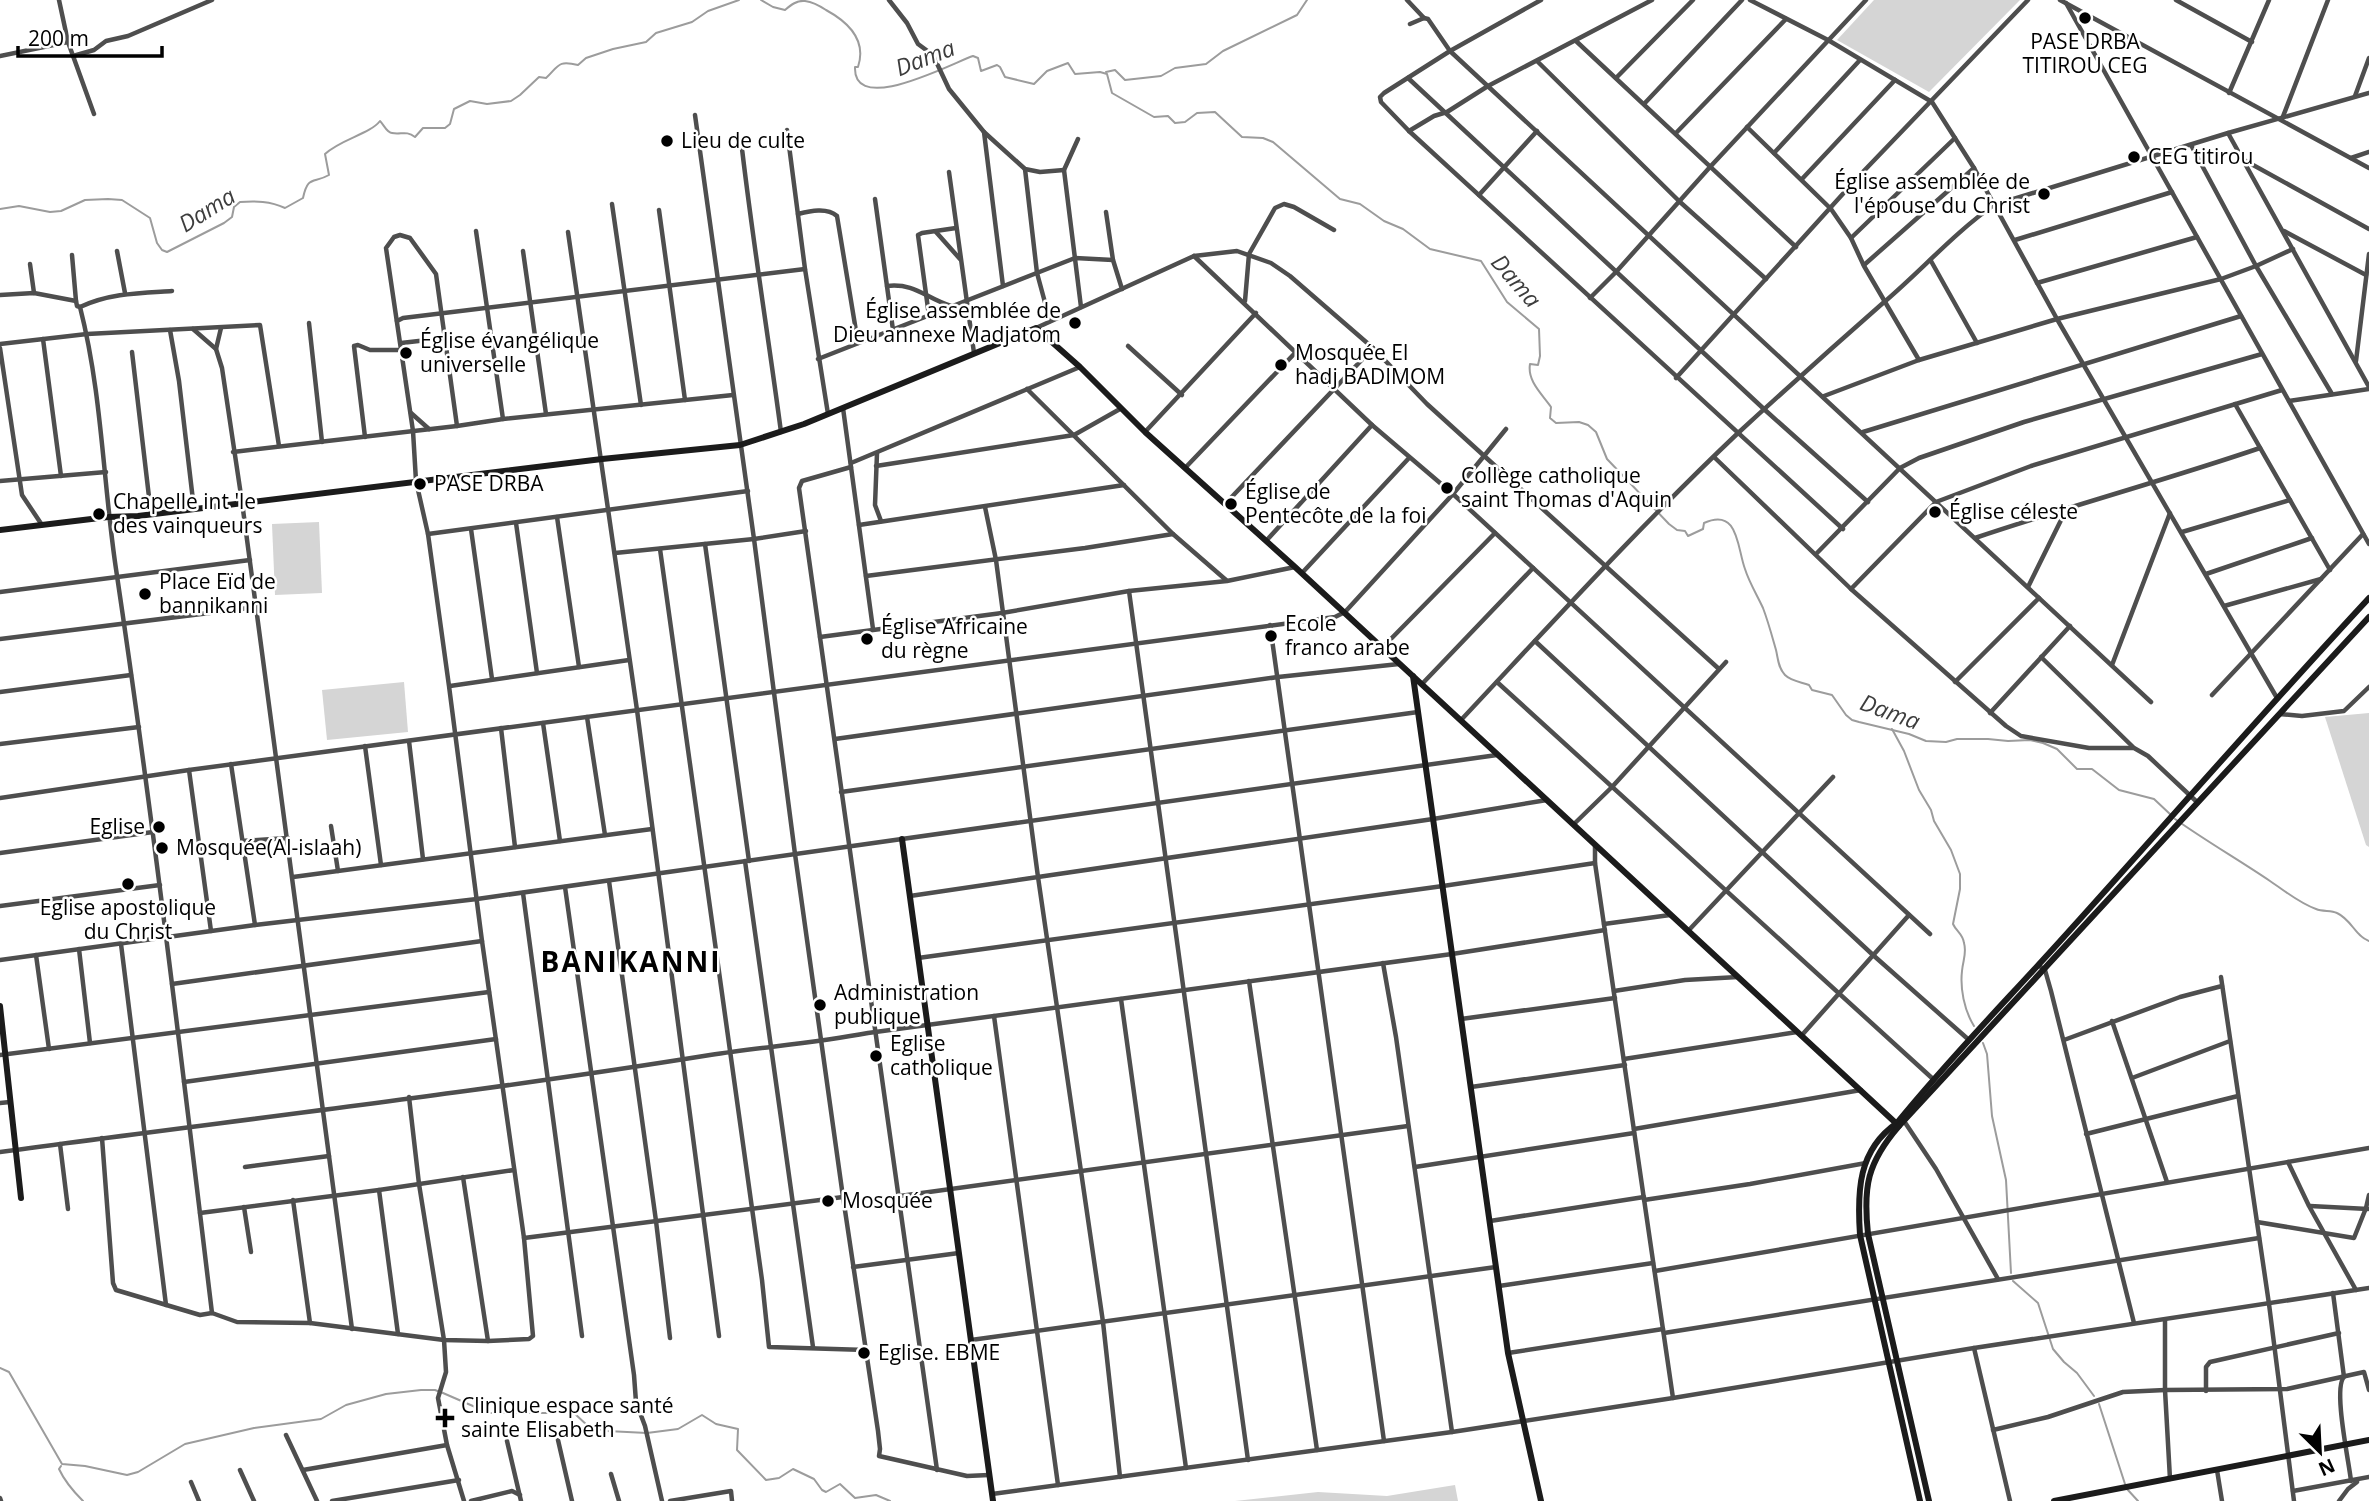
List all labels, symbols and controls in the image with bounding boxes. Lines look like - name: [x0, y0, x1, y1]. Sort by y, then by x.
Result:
- marker: PASE DRBA TITIROU CEG: [2077, 10, 2093, 26]
- scale bar: [18, 14, 161, 58]
- text: 200 m: [28, 24, 89, 52]
- place label: PASE DRBA TITIROU CEG: [2022, 27, 2148, 79]
- water label: Dama: [890, 31, 959, 83]
- place label: Lieu de culte: [681, 126, 805, 154]
- marker: Lieu de culte: [659, 133, 675, 149]
- place label: CEG titirou: [2148, 142, 2253, 170]
- marker: CEG titirou: [2126, 149, 2142, 165]
- place label: Église assemblée de l'épouse du Christ: [1834, 167, 2030, 219]
- water label: Dama: [172, 179, 241, 239]
- marker: Église assemblée de l'épouse du Christ: [2036, 186, 2052, 202]
- water label: Dama: [1485, 247, 1549, 314]
- place label: Église assemblée de Dieu annexe Madjatom: [833, 296, 1061, 348]
- marker: Église assemblée de Dieu annexe Madjatom: [1067, 315, 1083, 331]
- place label: Église évangélique universelle: [420, 326, 599, 378]
- place label: Mosquée El hadj BADIMOM: [1295, 338, 1445, 390]
- marker: Église évangélique universelle: [398, 345, 414, 361]
- marker: Mosquée El hadj BADIMOM: [1273, 357, 1289, 373]
- place label: Collège catholique saint Thomas d'Aquin: [1461, 461, 1672, 513]
- place label: PASE DRBA: [434, 469, 544, 497]
- marker: PASE DRBA: [412, 476, 428, 492]
- place label: Église de Pentecôte de la foi: [1245, 477, 1427, 529]
- marker: Collège catholique saint Thomas d'Aquin: [1439, 480, 1455, 496]
- place label: Chapelle int 'le des vainqueurs: [113, 487, 262, 539]
- marker: Église de Pentecôte de la foi: [1223, 496, 1239, 512]
- place label: Église céleste: [1949, 497, 2078, 525]
- marker: Église céleste: [1927, 504, 1943, 520]
- marker: Chapelle int 'le des vainqueurs: [91, 506, 107, 522]
- place label: Place Eïd de bannikanni: [159, 567, 276, 619]
- marker: Place Eïd de bannikanni: [137, 586, 153, 602]
- place label: Ecole franco arabe: [1285, 609, 1410, 661]
- place label: Église Africaine du règne: [881, 612, 1028, 664]
- marker: Ecole franco arabe: [1263, 628, 1279, 644]
- marker: Église Africaine du règne: [859, 631, 875, 647]
- water label: Dama: [1856, 686, 1925, 737]
- place label: Eglise: [90, 812, 145, 840]
- marker: Eglise: [151, 819, 167, 835]
- place label: Mosquée(Al-islaah): [176, 833, 361, 861]
- marker: Mosquée(Al-islaah): [154, 840, 170, 856]
- marker: Eglise apostolique du Christ: [120, 876, 136, 892]
- place label: Eglise apostolique du Christ: [40, 893, 216, 945]
- district label: BANIKANNI: [541, 942, 721, 980]
- place label: Administration publique: [834, 978, 979, 1030]
- marker: Administration publique: [812, 997, 828, 1013]
- place label: Eglise catholique: [890, 1029, 993, 1081]
- marker: Eglise catholique: [868, 1048, 884, 1064]
- place label: Mosquée: [842, 1186, 933, 1214]
- marker: Mosquée: [820, 1193, 836, 1209]
- place label: Eglise. EBME: [878, 1338, 1000, 1366]
- marker: Eglise. EBME: [856, 1345, 872, 1361]
- place label: Clinique espace santé sainte Elisabeth: [461, 1391, 673, 1443]
- marker: Clinique espace santé sainte Elisabeth: [435, 1408, 455, 1428]
- north arrow: [2285, 1417, 2355, 1487]
- text: N: [2315, 1453, 2339, 1483]

